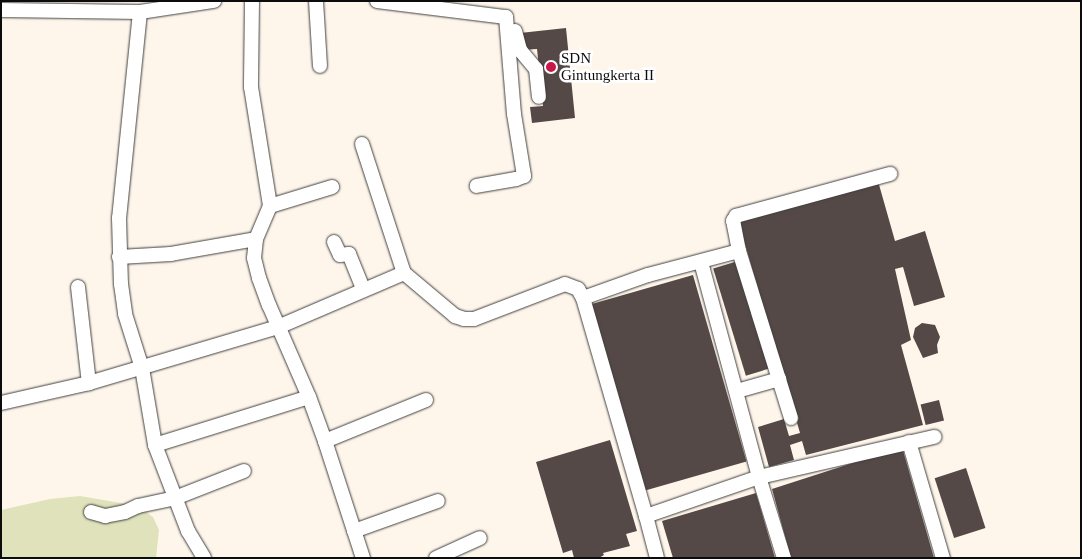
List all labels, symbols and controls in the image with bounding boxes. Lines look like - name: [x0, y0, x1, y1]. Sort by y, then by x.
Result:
- place label: SDN Gintungkerta II: [561, 49, 654, 84]
- marker: SDN Gintungkerta II: [545, 61, 557, 73]

